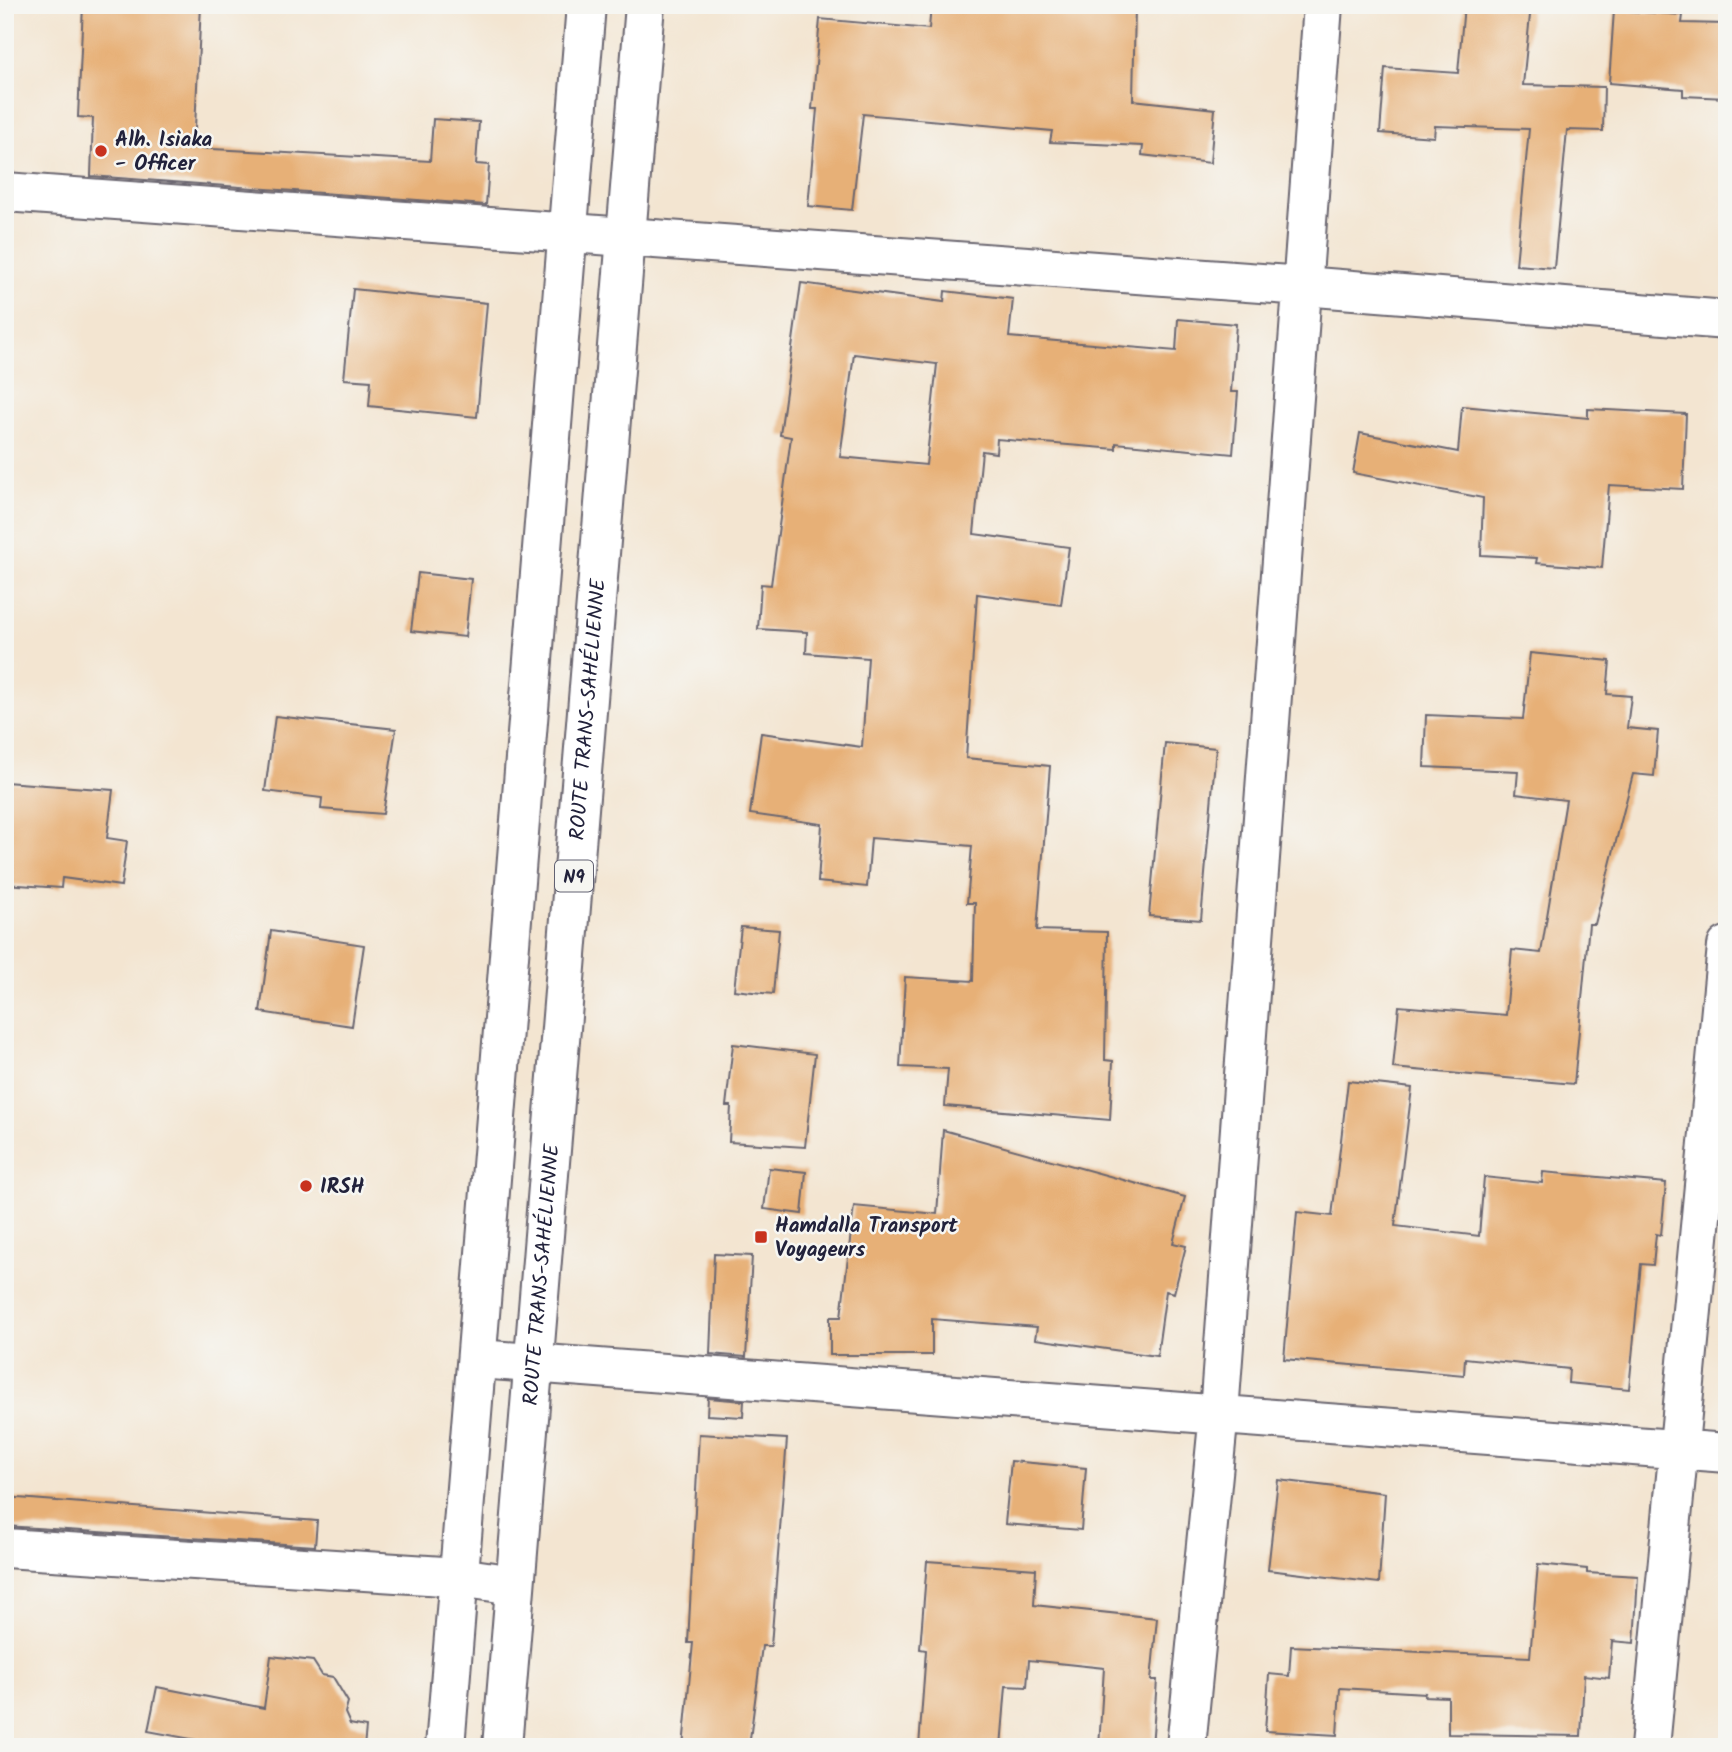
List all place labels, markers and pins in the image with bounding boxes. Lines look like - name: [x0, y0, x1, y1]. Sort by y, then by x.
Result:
- place label: Alh. Isiaka - Officer: [115, 124, 213, 181]
- marker: Alh. Isiaka - Officer: [93, 143, 109, 159]
- place label: IRSH: [320, 1171, 365, 1204]
- marker: IRSH: [298, 1178, 314, 1194]
- place label: Hamdalla Transport Voyageurs: [775, 1210, 958, 1267]
- marker: Hamdalla Transport Voyageurs: [753, 1229, 769, 1245]

